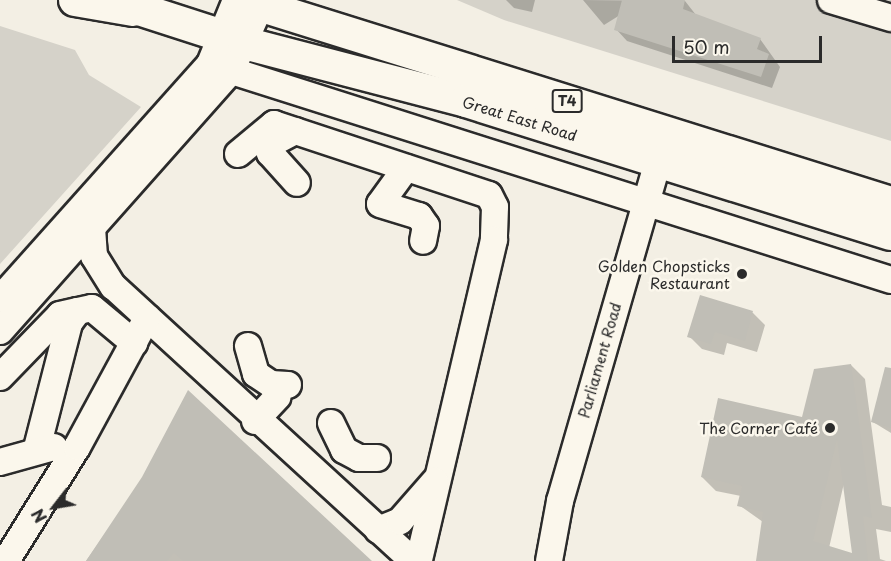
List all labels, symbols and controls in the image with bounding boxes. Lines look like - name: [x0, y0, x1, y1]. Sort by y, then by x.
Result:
- scale bar: [675, 24, 825, 62]
- text: 50 m: [683, 33, 730, 60]
- road number: T4: [550, 90, 584, 112]
- street label: Great East Road: [460, 92, 580, 144]
- place label: Golden Chopsticks Restaurant: [597, 256, 730, 291]
- marker: Golden Chopsticks Restaurant: [735, 267, 749, 281]
- street label: Parliament Road: [574, 300, 624, 420]
- place label: The Corner Café: [697, 419, 818, 437]
- marker: The Corner Café: [823, 421, 837, 435]
- north arrow: [24, 477, 84, 537]
- text: N: [25, 505, 52, 528]

